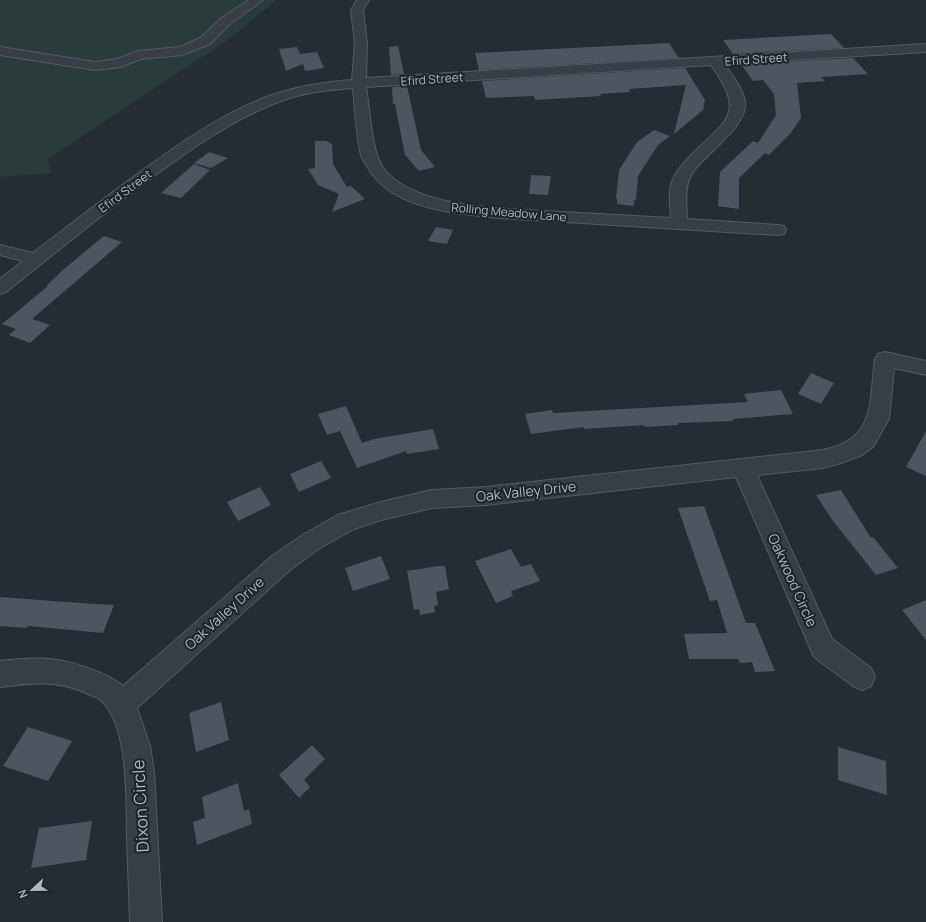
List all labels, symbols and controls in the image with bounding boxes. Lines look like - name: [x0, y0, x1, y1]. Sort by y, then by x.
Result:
- street label: Efird Street: [724, 48, 788, 70]
- street label: Efird Street: [400, 68, 464, 90]
- street label: Efird Street: [95, 165, 155, 217]
- street label: Rolling Meadow Lane: [451, 198, 567, 226]
- street label: Oak Valley Drive: [475, 476, 577, 506]
- street label: Oakwood Circle: [764, 530, 822, 630]
- street label: Oak Valley Drive: [180, 572, 268, 654]
- street label: Dixon Circle: [126, 759, 154, 853]
- north arrow: [12, 870, 52, 910]
- text: N: [14, 887, 31, 900]

